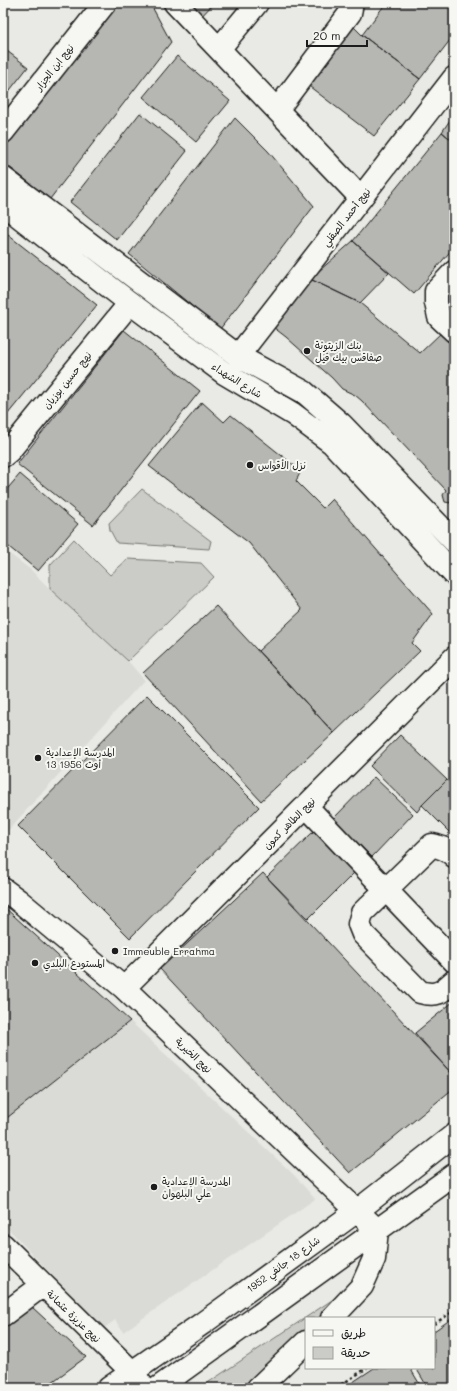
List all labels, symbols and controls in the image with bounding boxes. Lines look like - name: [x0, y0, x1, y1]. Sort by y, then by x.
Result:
- scale bar: [307, 22, 367, 48]
- text: 20 m: [313, 27, 341, 43]
- street label: نهج ابن الجزار: [31, 41, 77, 95]
- street label: نهج أحمد الصقلي: [319, 185, 376, 251]
- place label: بنك الزيتونة صفاقس بيك فيل: [315, 338, 382, 364]
- marker: بنك الزيتونة صفاقس بيك فيل: [302, 346, 312, 356]
- street label: نهج حسين بوزيان: [40, 348, 95, 412]
- street label: شارع الشهداء: [209, 359, 265, 402]
- place label: نزل الأقواس: [258, 458, 306, 472]
- marker: نزل الأقواس: [245, 460, 255, 470]
- place label: المدرسة الإعدادية 13 أوت 1956: [46, 745, 115, 771]
- marker: المدرسة الإعدادية 13 أوت 1956: [33, 753, 43, 763]
- street label: نهج الطاهر كمون: [260, 794, 319, 853]
- place label: Immeuble Errahma: [123, 944, 215, 958]
- marker: Immeuble Errahma: [110, 946, 120, 956]
- place label: المستودع البلدي: [43, 956, 105, 972]
- marker: المستودع البلدي: [30, 958, 40, 968]
- street label: نهج الخيرية: [172, 1034, 215, 1077]
- place label: المدرسة الإعدادية علي البلهوان: [162, 1174, 231, 1203]
- marker: المدرسة الإعدادية علي البلهوان: [149, 1182, 159, 1192]
- street label: شارع 18 جانفي 1952: [244, 1233, 324, 1298]
- street label: نهج عزيزة عثمانة: [43, 1287, 104, 1346]
- legend: [305, 1317, 435, 1369]
- text: طريق: [341, 1324, 366, 1340]
- text: حديقة: [341, 1344, 370, 1360]

